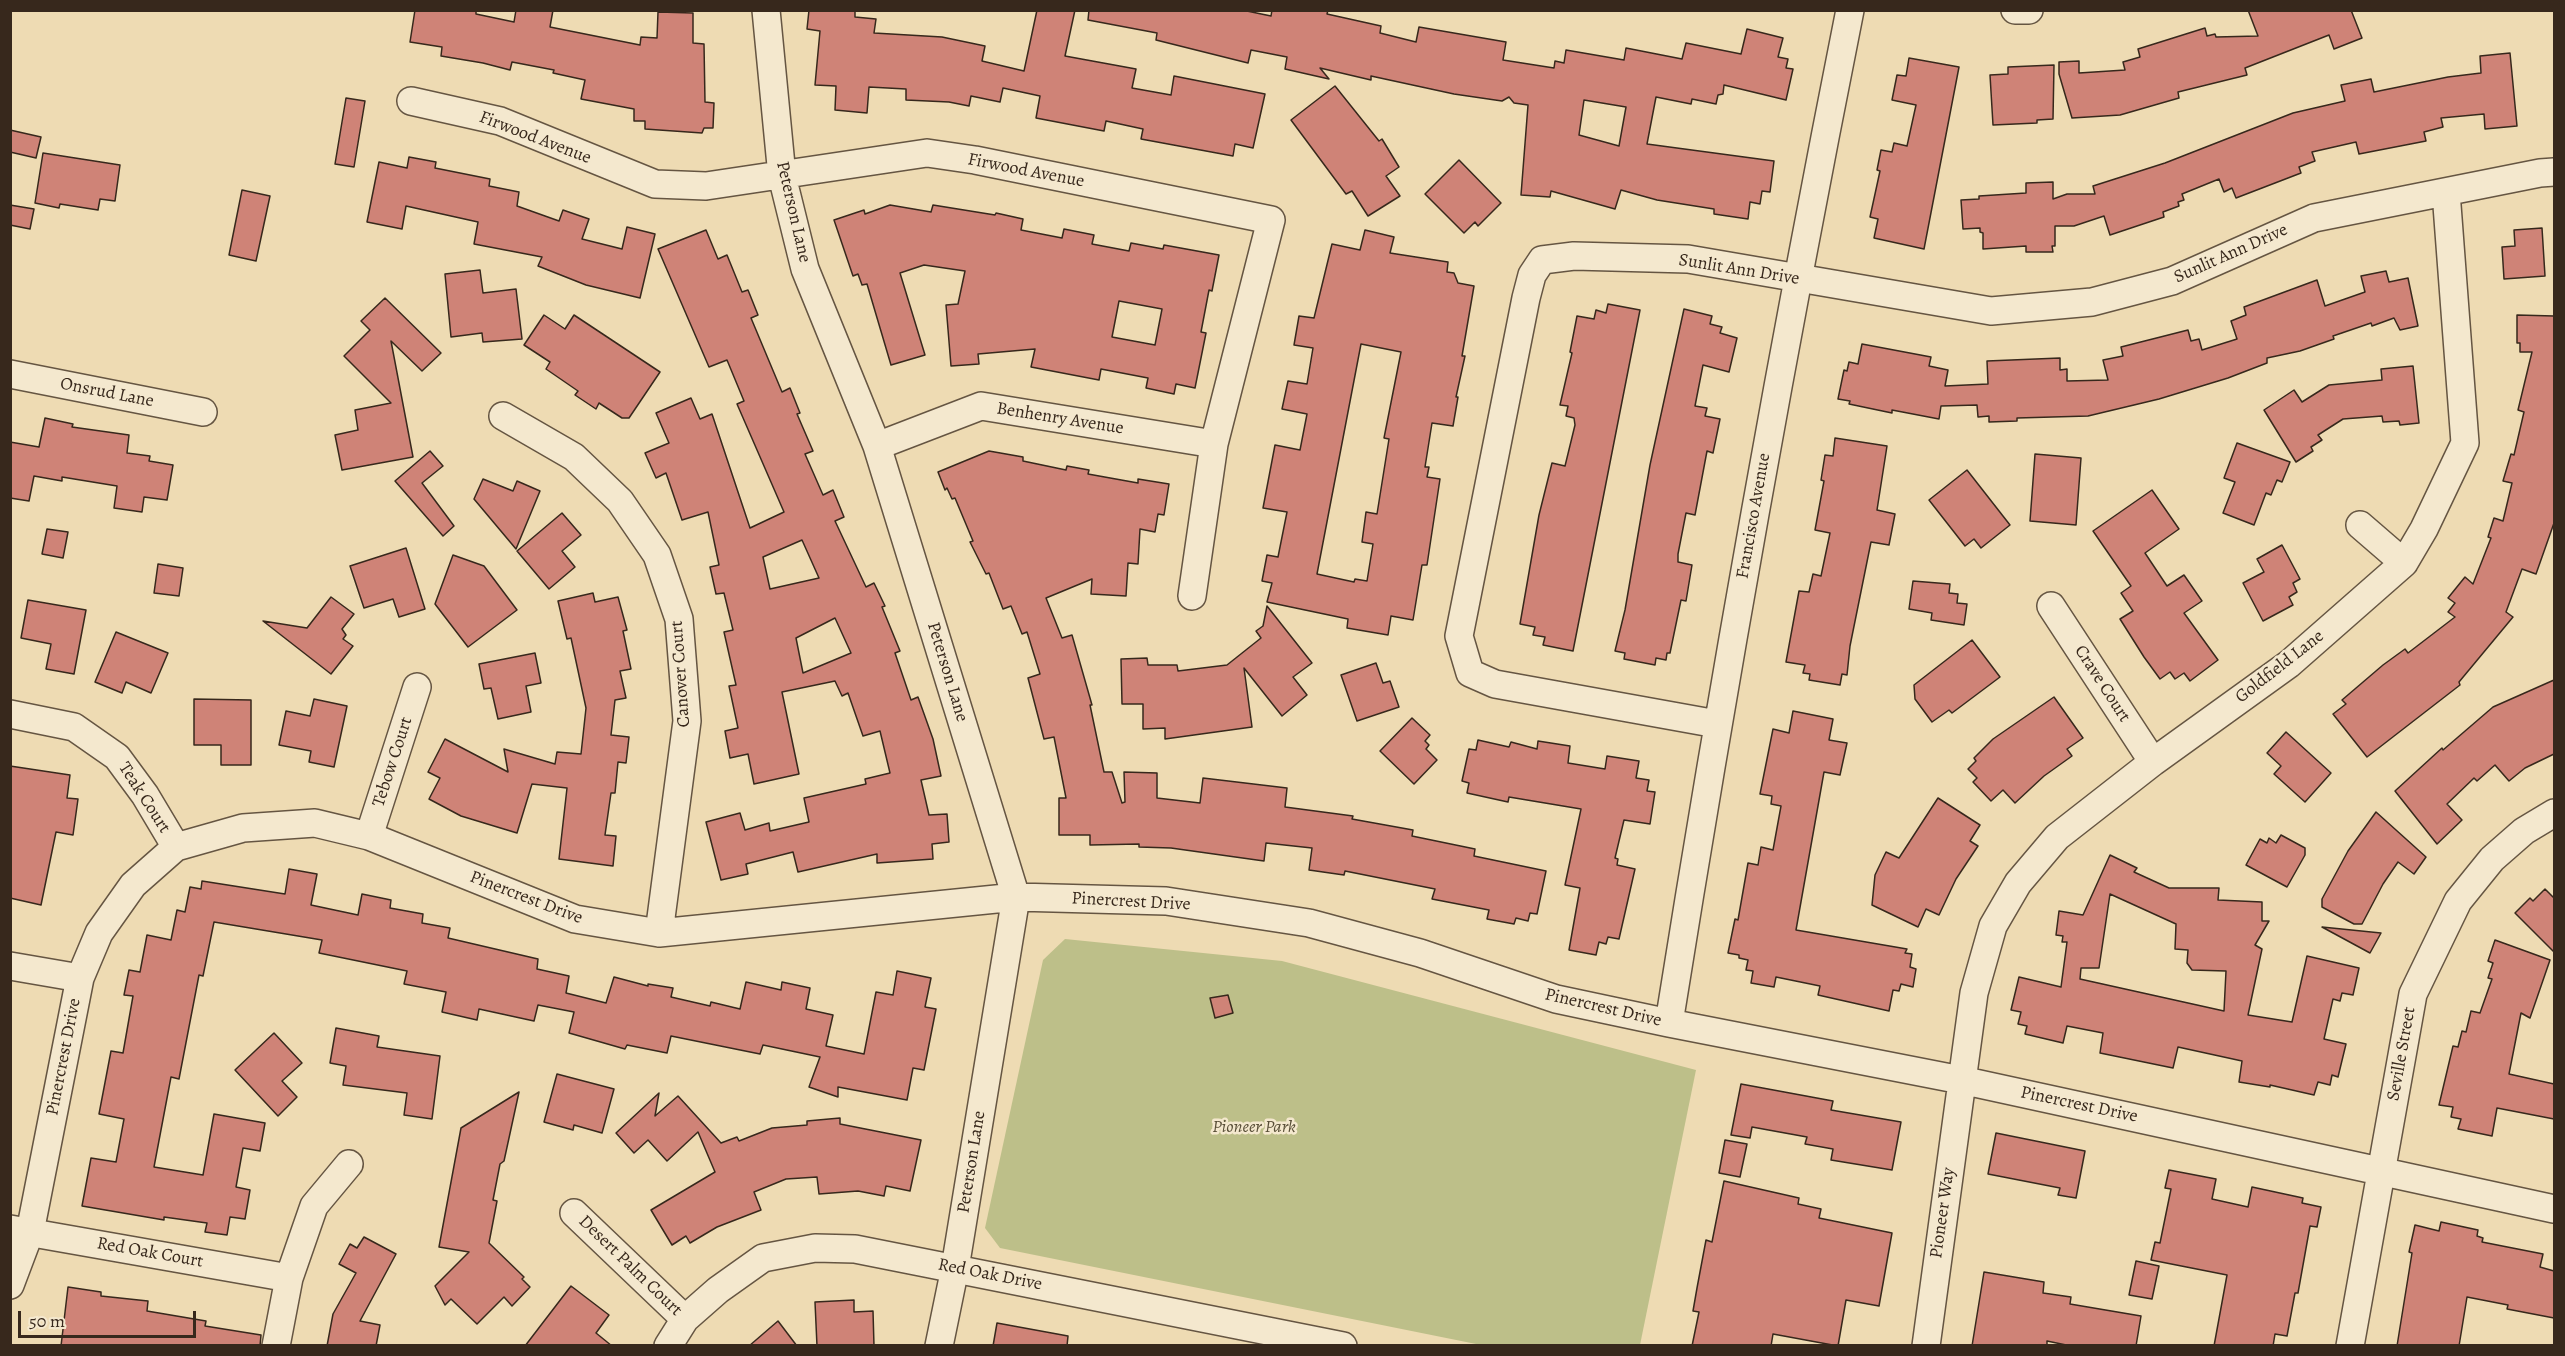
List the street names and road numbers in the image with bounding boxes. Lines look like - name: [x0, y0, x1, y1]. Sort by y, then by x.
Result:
- street label: Firwood Avenue: [476, 107, 594, 169]
- street label: Firwood Avenue: [966, 149, 1086, 193]
- street label: Peterson Lane: [771, 159, 815, 265]
- street label: Sunlit Ann Drive: [2171, 219, 2291, 289]
- street label: Sunlit Ann Drive: [1677, 250, 1801, 290]
- street label: Onsrud Lane: [58, 373, 156, 413]
- street label: Benhenry Avenue: [995, 398, 1125, 440]
- street label: Francisco Avenue: [1732, 451, 1776, 581]
- street label: Canover Court: [666, 620, 696, 728]
- street label: Peterson Lane: [922, 620, 972, 724]
- street label: Goldfield Lane: [2231, 626, 2329, 708]
- street label: Crave Court: [2069, 641, 2135, 727]
- street label: Tebow Court: [368, 714, 418, 810]
- street label: Teak Court: [113, 759, 175, 837]
- street label: Pinercrest Drive: [467, 867, 585, 929]
- street label: Pinercrest Drive: [1071, 888, 1191, 916]
- street label: Pinercrest Drive: [1543, 984, 1663, 1032]
- street label: Pinercrest Drive: [42, 997, 86, 1117]
- street label: Seville Street: [2383, 1005, 2421, 1103]
- street label: Pinercrest Drive: [2019, 1082, 2139, 1128]
- street label: Peterson Lane: [953, 1109, 991, 1215]
- street label: Pioneer Way: [1926, 1166, 1960, 1260]
- street label: Desert Palm Court: [574, 1211, 686, 1321]
- street label: Red Oak Court: [95, 1233, 205, 1273]
- street label: Red Oak Drive: [936, 1254, 1044, 1296]

